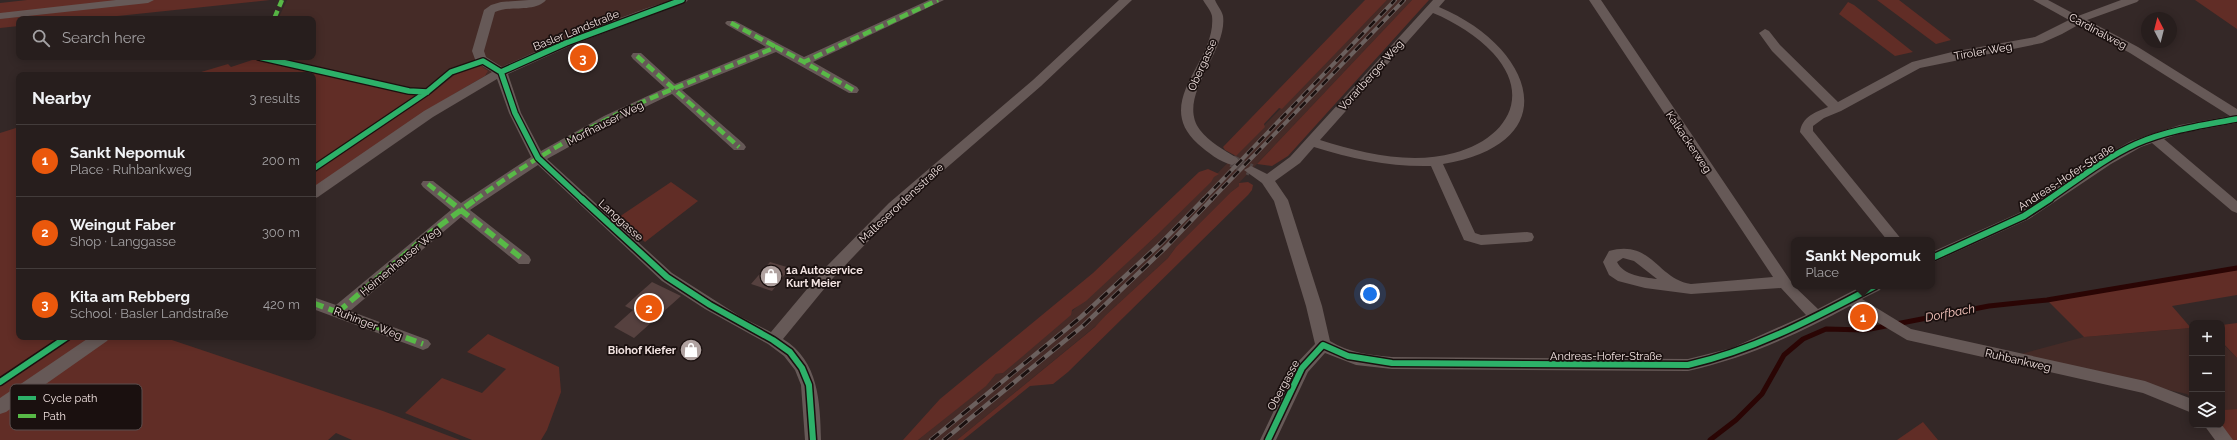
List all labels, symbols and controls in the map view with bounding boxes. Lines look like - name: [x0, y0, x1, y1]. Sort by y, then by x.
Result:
- street label: Basler Landstraße: [531, 7, 622, 54]
- street label: Cardinalweg: [2067, 11, 2129, 52]
- north arrow: [2141, 12, 2177, 48]
- search box: [16, 16, 316, 60]
- icon: search: [30, 27, 52, 49]
- text: Search here: [62, 29, 145, 47]
- street label: Obergasse: [1185, 37, 1220, 93]
- street label: Vorarlberger Weg: [1336, 37, 1406, 113]
- street label: Tiroler Weg: [1953, 40, 2013, 63]
- pin: 3: [570, 43, 596, 73]
- text: Nearby: [32, 88, 91, 108]
- text: 3 results: [250, 91, 300, 106]
- street label: Morfhauser Weg: [565, 99, 646, 148]
- street label: Kalkackerweg: [1663, 109, 1714, 176]
- street label: Andreas-Hofer-Straße: [2016, 141, 2117, 213]
- text: Sankt Nepomuk: [70, 144, 185, 162]
- text: 1: [42, 153, 48, 168]
- text: 200 m: [262, 153, 300, 168]
- street label: Malteserordensstraße: [856, 160, 947, 246]
- text: Place · Ruhbankweg: [70, 162, 192, 177]
- street label: Langgasse: [596, 197, 646, 244]
- text: Weingut Faber: [70, 216, 176, 234]
- street label: Heimenhauser Weg: [358, 224, 443, 299]
- text: 2: [41, 225, 49, 240]
- text: 300 m: [262, 225, 300, 240]
- text: Shop · Langgasse: [70, 234, 176, 249]
- popup: [1791, 237, 1935, 289]
- text: Sankt Nepomuk: [1805, 247, 1921, 265]
- shop icon: 1a Autoservice Kurt Meier: [758, 263, 784, 289]
- place label: 1a Autoservice Kurt Meier: [786, 264, 863, 290]
- text: Place: [1805, 265, 1839, 280]
- your location: [1360, 284, 1380, 304]
- text: Kita am Rebberg: [70, 288, 190, 306]
- pin: 2: [636, 293, 662, 323]
- text: 3: [41, 297, 49, 312]
- text: 420 m: [263, 297, 300, 312]
- water label: Dorfbach: [1924, 301, 1976, 325]
- pin: 1: [1850, 302, 1876, 332]
- street label: Ruhinger Weg: [332, 304, 404, 342]
- text: School · Basler Landstraße: [70, 306, 228, 321]
- map controls: [2189, 320, 2225, 428]
- button: +: [2189, 320, 2225, 356]
- shop icon: Biohof Kiefer: [678, 337, 704, 363]
- place label: Biohof Kiefer: [608, 344, 677, 357]
- street label: Ruhbankweg: [1984, 347, 2052, 374]
- street label: Andreas-Hofer-Straße: [1550, 350, 1662, 363]
- button: −: [2189, 356, 2225, 392]
- street label: Obergasse: [1265, 357, 1302, 413]
- legend: [10, 384, 142, 430]
- text: Cycle path: [43, 392, 97, 405]
- button: layers: [2189, 392, 2225, 428]
- text: Path: [43, 410, 66, 423]

